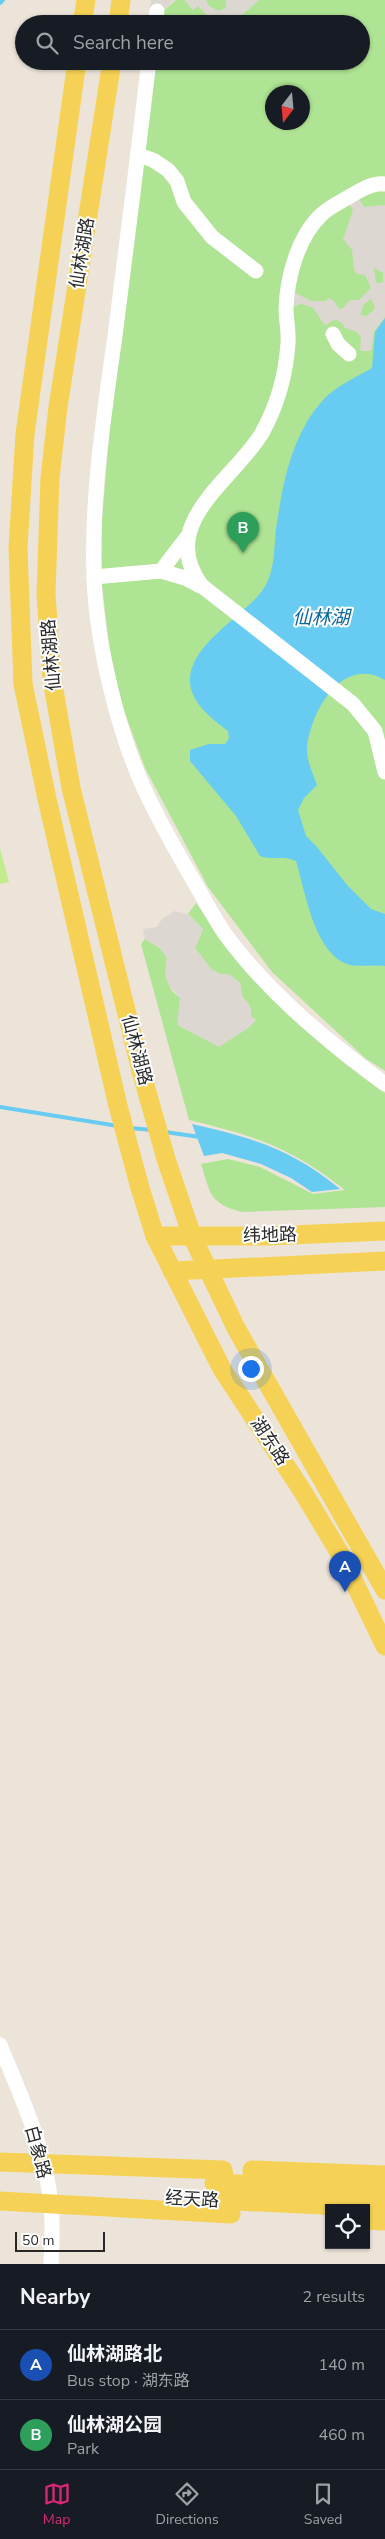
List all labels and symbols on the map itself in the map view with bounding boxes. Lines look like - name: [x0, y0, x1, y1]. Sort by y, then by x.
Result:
- north arrow: [265, 85, 310, 130]
- street label: 仙林湖路: [65, 216, 99, 290]
- pin: B: [227, 512, 259, 553]
- water label: 仙林湖: [292, 605, 352, 631]
- street label: 仙林湖路: [36, 618, 66, 692]
- street label: 仙林湖路: [116, 1012, 158, 1088]
- street label: 纬地路: [243, 1223, 297, 1247]
- your location: [238, 1356, 264, 1382]
- street label: 湖东路: [245, 1412, 295, 1470]
- pin: A: [329, 1551, 361, 1592]
- street label: 白象路: [19, 2123, 57, 2181]
- street label: 经天路: [164, 2186, 220, 2212]
- scale bar: [15, 2229, 105, 2252]

